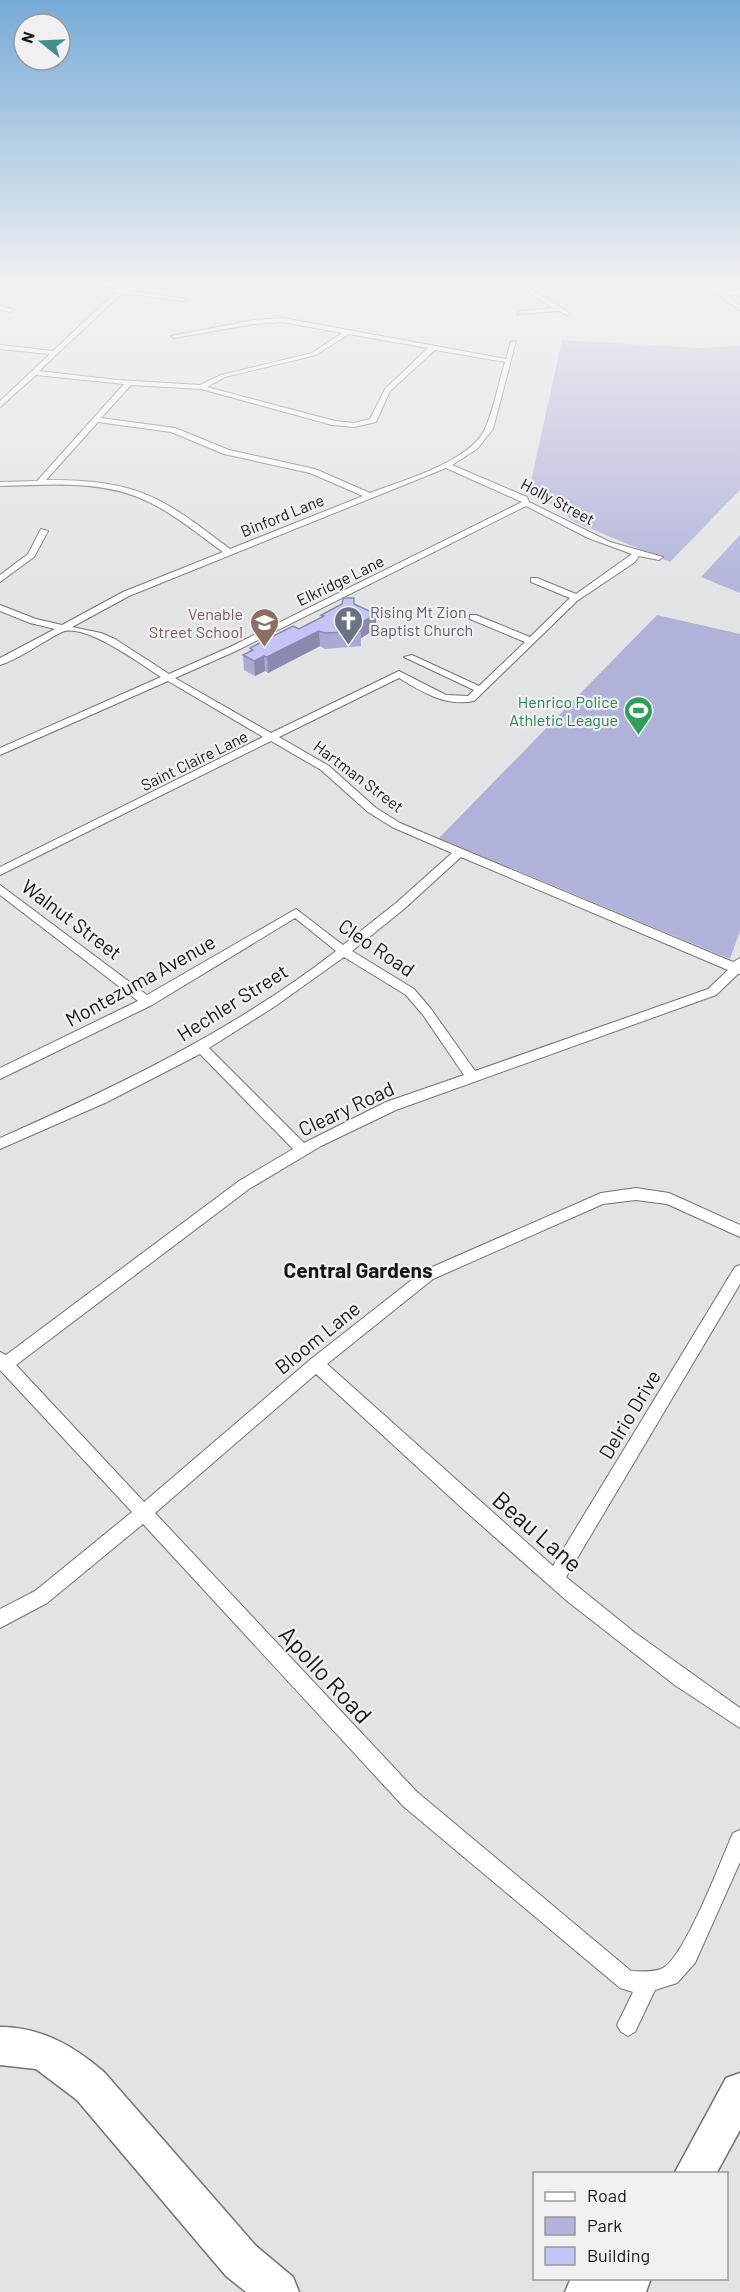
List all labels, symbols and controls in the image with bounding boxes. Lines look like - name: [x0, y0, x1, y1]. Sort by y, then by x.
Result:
- north arrow: [12, 12, 72, 72]
- text: N: [17, 29, 38, 45]
- street label: Holly Street: [518, 474, 598, 528]
- street label: Binford Lane: [237, 490, 327, 540]
- street label: Elkridge Lane: [293, 551, 387, 609]
- place label: Rising Mt Zion Baptist Church: [370, 602, 473, 639]
- place label: Venable Street School: [149, 604, 243, 641]
- church icon: Rising Mt Zion Baptist Church: [333, 604, 365, 646]
- school or university icon: Venable Street School: [248, 606, 280, 648]
- place label: Henrico Police Athletic League: [509, 692, 618, 729]
- sports icon: Henrico Police Athletic League: [623, 694, 655, 736]
- street label: Saint Claire Lane: [137, 726, 251, 794]
- street label: Hartman Street: [310, 736, 408, 816]
- street label: Walnut Street: [17, 874, 127, 964]
- street label: Cleo Road: [334, 913, 420, 981]
- street label: Montezuma Avenue: [61, 929, 219, 1031]
- street label: Hechler Street: [172, 958, 292, 1046]
- street label: Cleary Road: [294, 1075, 398, 1141]
- district label: Central Gardens: [283, 1257, 433, 1282]
- street label: Bloom Lane: [270, 1295, 364, 1379]
- street label: Delrio Drive: [593, 1365, 665, 1463]
- street label: Beau Lane: [487, 1484, 589, 1578]
- street label: Apollo Road: [274, 1619, 378, 1729]
- legend: [533, 2172, 728, 2280]
- text: Road: [587, 2184, 627, 2206]
- text: Park: [587, 2214, 622, 2236]
- text: Building: [587, 2244, 650, 2266]

